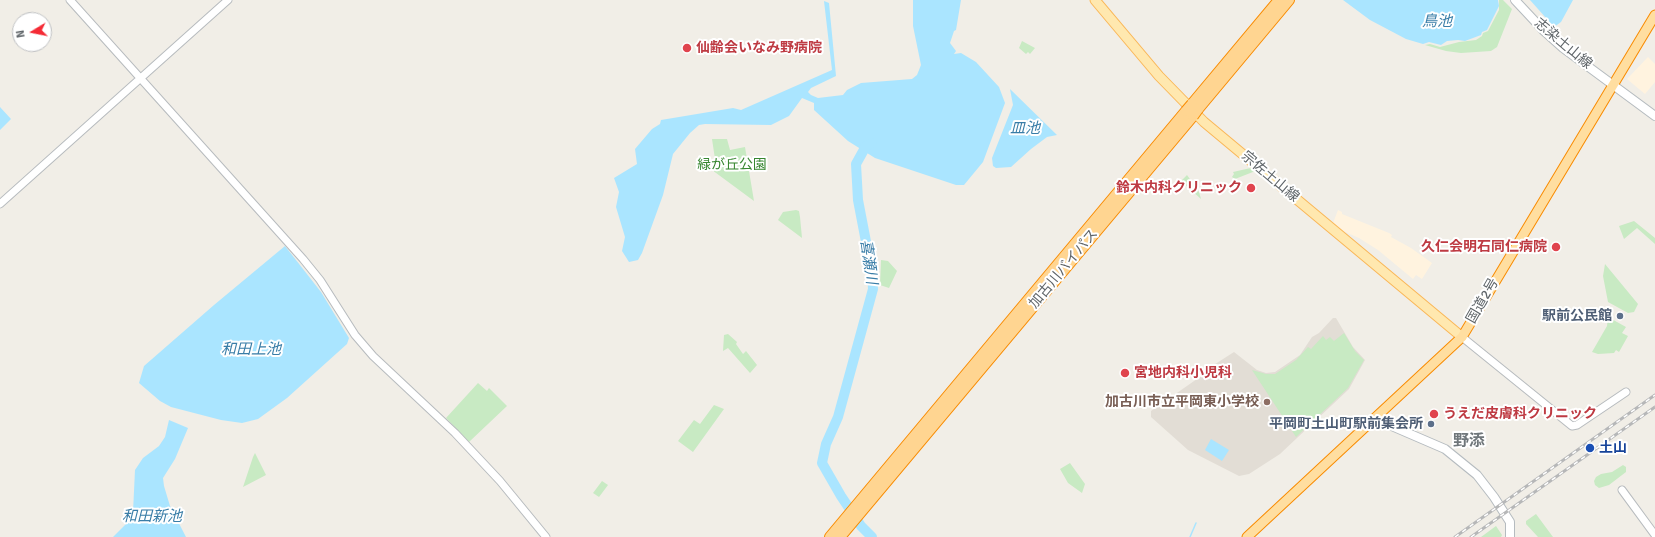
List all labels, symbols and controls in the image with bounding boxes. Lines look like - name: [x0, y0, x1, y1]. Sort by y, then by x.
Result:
- north arrow: [12, 12, 52, 52]
- water label: 鳥池: [1422, 13, 1452, 31]
- street label: 志染土山線: [1531, 15, 1595, 73]
- text: N: [14, 29, 28, 39]
- place label: 仙齢会いなみ野病院: [696, 40, 822, 56]
- marker: 仙齢会いなみ野病院: [681, 42, 693, 54]
- water label: 皿池: [1010, 120, 1040, 138]
- street label: 宗佐土山線: [1238, 148, 1302, 206]
- park label: 緑が丘公園: [697, 157, 767, 173]
- place label: 鈴木内科クリニック: [1116, 180, 1242, 196]
- marker: 鈴木内科クリニック: [1245, 182, 1257, 194]
- street label: 加古川バイパス: [1026, 226, 1102, 312]
- water label: 喜瀬川: [856, 238, 880, 286]
- place label: 久仁会明石同仁病院: [1421, 239, 1547, 255]
- marker: 久仁会明石同仁病院: [1550, 241, 1562, 253]
- street label: 国道2号: [1463, 275, 1503, 327]
- place label: 駅前公民館: [1542, 308, 1612, 324]
- marker: 駅前公民館: [1615, 311, 1625, 321]
- water label: 和田上池: [221, 341, 281, 359]
- place label: 宮地内科小児科: [1134, 365, 1232, 381]
- marker: 宮地内科小児科: [1119, 367, 1131, 379]
- place label: 加古川市立平岡東小学校: [1105, 394, 1259, 410]
- marker: 加古川市立平岡東小学校: [1262, 397, 1272, 407]
- place label: うえだ皮膚科クリニック: [1443, 406, 1597, 422]
- marker: うえだ皮膚科クリニック: [1428, 408, 1440, 420]
- place label: 平岡町土山町駅前集会所: [1269, 416, 1423, 432]
- marker: 平岡町土山町駅前集会所: [1426, 419, 1436, 429]
- district label: 野添: [1453, 432, 1485, 452]
- place label: 土山: [1599, 440, 1627, 456]
- marker: 土山: [1584, 442, 1596, 454]
- water label: 和田新池: [122, 508, 182, 526]

